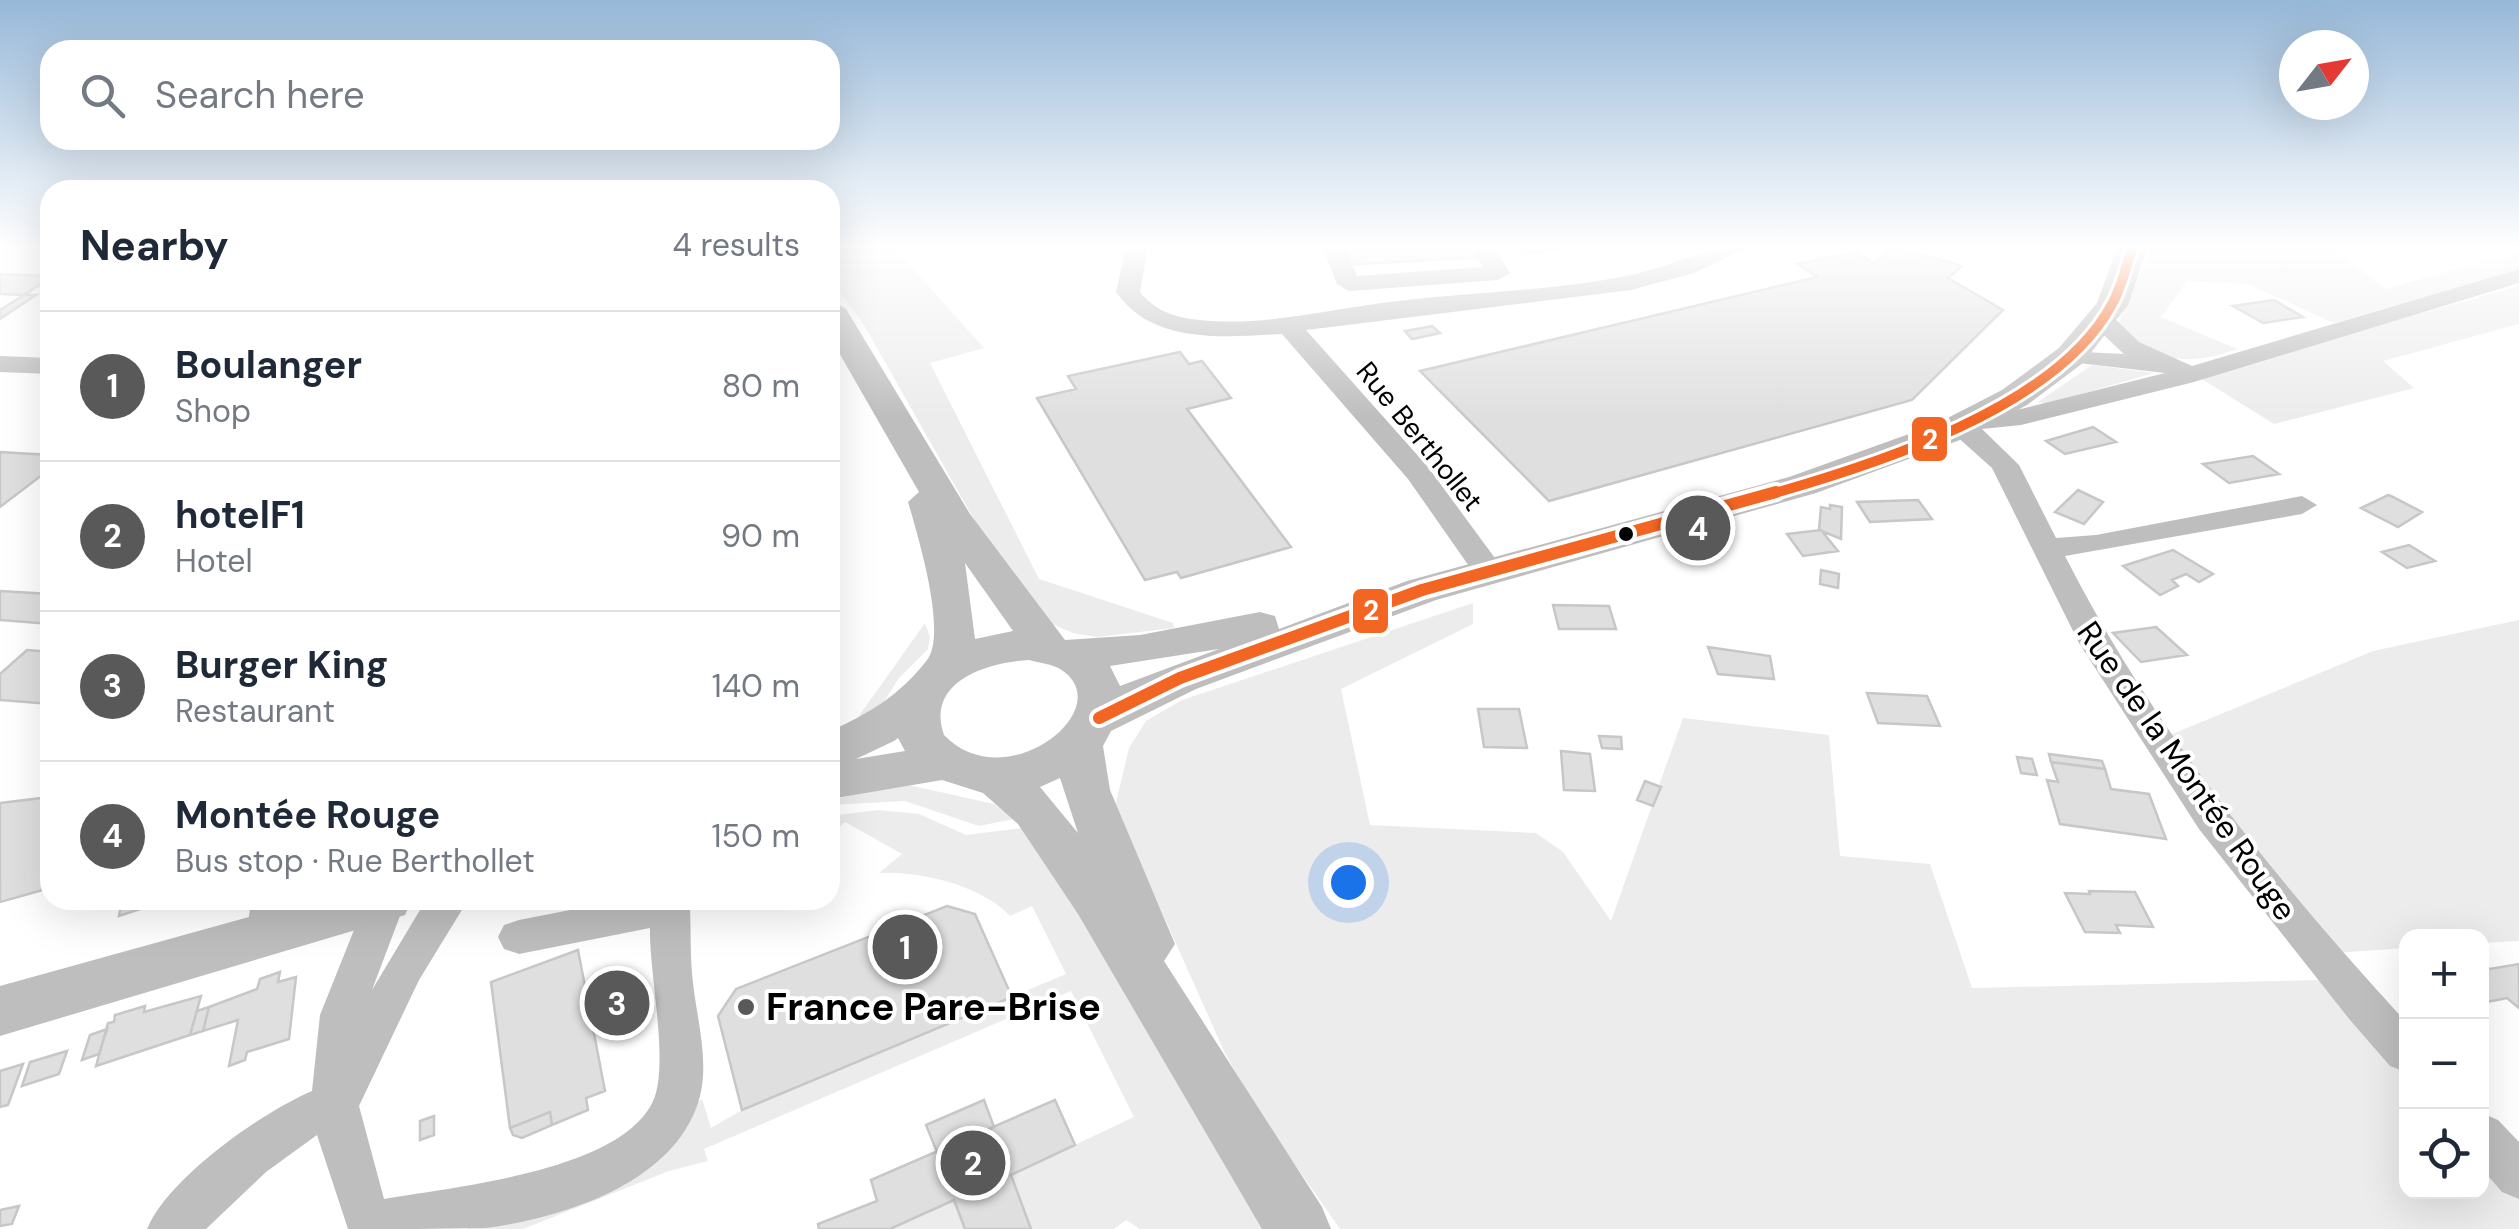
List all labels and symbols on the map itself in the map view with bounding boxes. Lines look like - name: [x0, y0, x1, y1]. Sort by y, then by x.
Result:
- north arrow: [2279, 30, 2369, 120]
- street label: Rue Berthollet: [1348, 354, 1491, 519]
- line badge: 2: [1910, 415, 1949, 463]
- text: 2: [1922, 421, 1938, 458]
- pin: 4: [1666, 490, 1730, 566]
- unlabelled marker: [1616, 524, 1636, 544]
- line badge: 2: [1351, 587, 1390, 635]
- text: 2: [1363, 592, 1379, 629]
- street label: Rue de la Montée Rouge: [2068, 613, 2306, 929]
- your location: [1323, 857, 1374, 908]
- pin: 1: [872, 910, 938, 984]
- pin: 3: [584, 966, 650, 1040]
- place label: France Pare-Brise: [766, 982, 1101, 1032]
- marker: France Pare-Brise: [735, 996, 757, 1018]
- pin: 2: [940, 1126, 1006, 1200]

